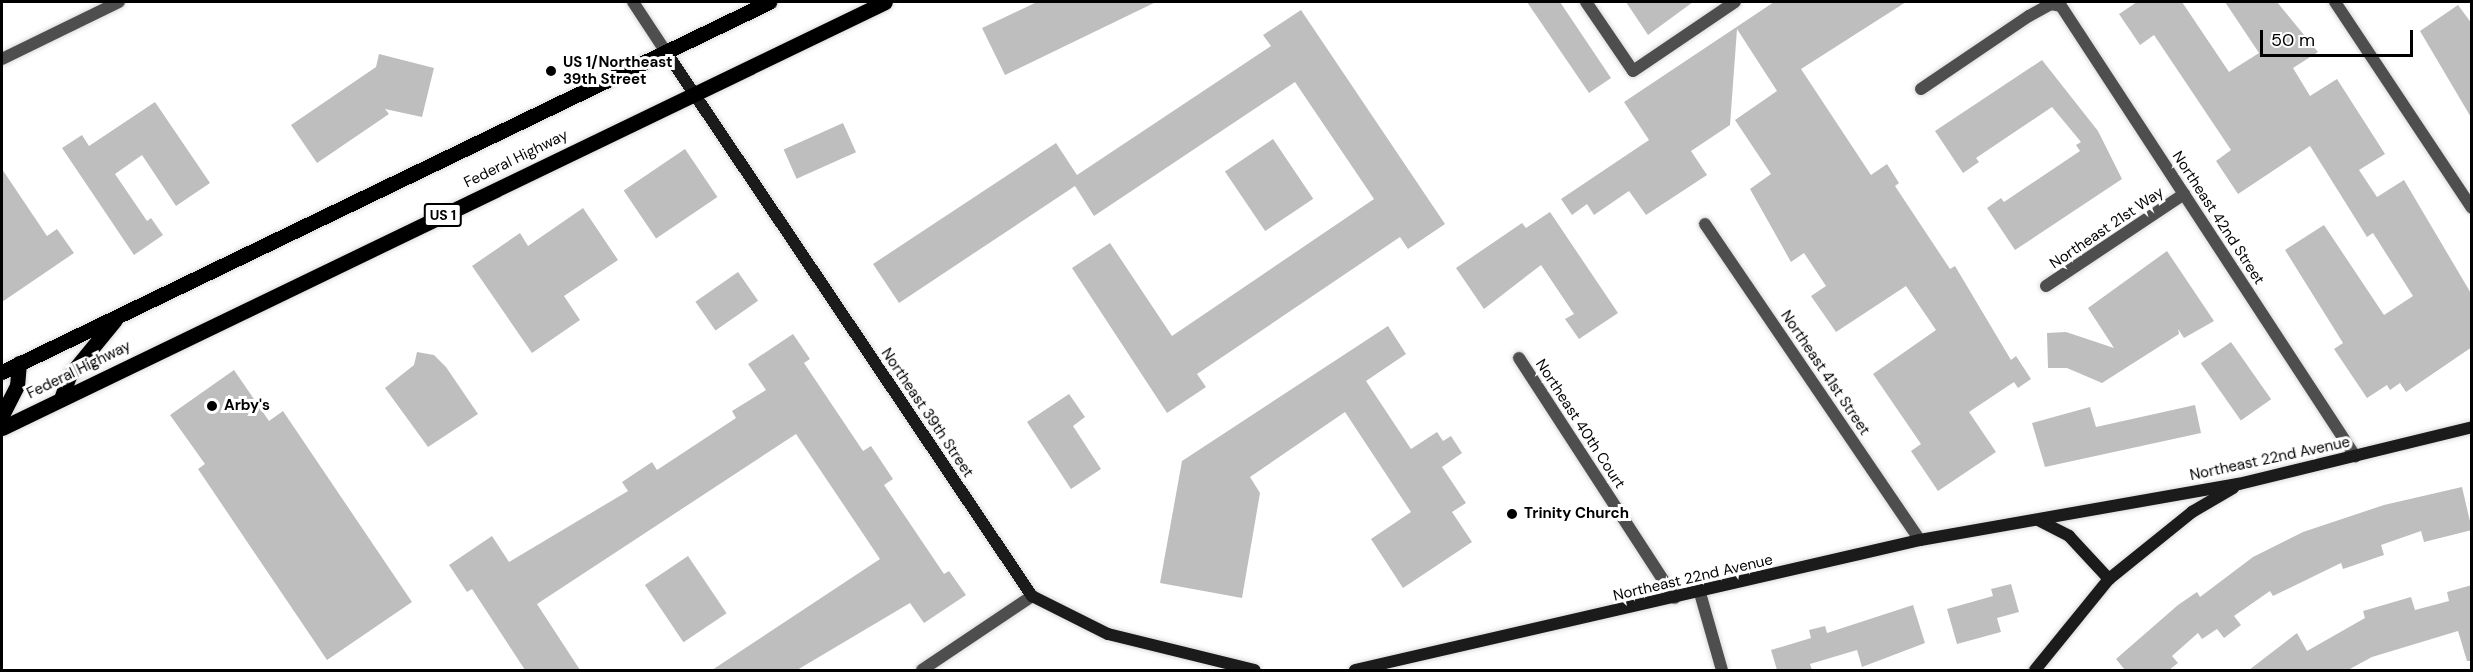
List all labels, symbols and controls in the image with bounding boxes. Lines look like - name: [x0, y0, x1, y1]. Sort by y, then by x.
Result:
- scale bar: [2263, 18, 2416, 56]
- text: 50 m: [2271, 28, 2315, 52]
- place label: US 1/Northeast 39th Street: [563, 53, 672, 88]
- marker: US 1/Northeast 39th Street: [544, 64, 558, 78]
- street label: Federal Highway: [461, 126, 571, 192]
- street label: Northeast 42nd Street: [2168, 148, 2268, 288]
- street label: Northeast 21st Way: [2047, 183, 2167, 273]
- road number: US 1: [424, 204, 462, 226]
- street label: Northeast 41st Street: [1777, 307, 1873, 439]
- street label: Federal Highway: [24, 337, 134, 403]
- street label: Northeast 39th Street: [877, 345, 977, 481]
- street label: Northeast 40th Court: [1531, 356, 1629, 492]
- place label: Arby's: [224, 397, 270, 415]
- marker: Arby's: [205, 399, 219, 413]
- street label: Northeast 22nd Avenue: [2188, 433, 2352, 485]
- place label: Trinity Church: [1524, 505, 1629, 523]
- marker: Trinity Church: [1505, 507, 1519, 521]
- street label: Northeast 22nd Avenue: [1611, 551, 1775, 605]

